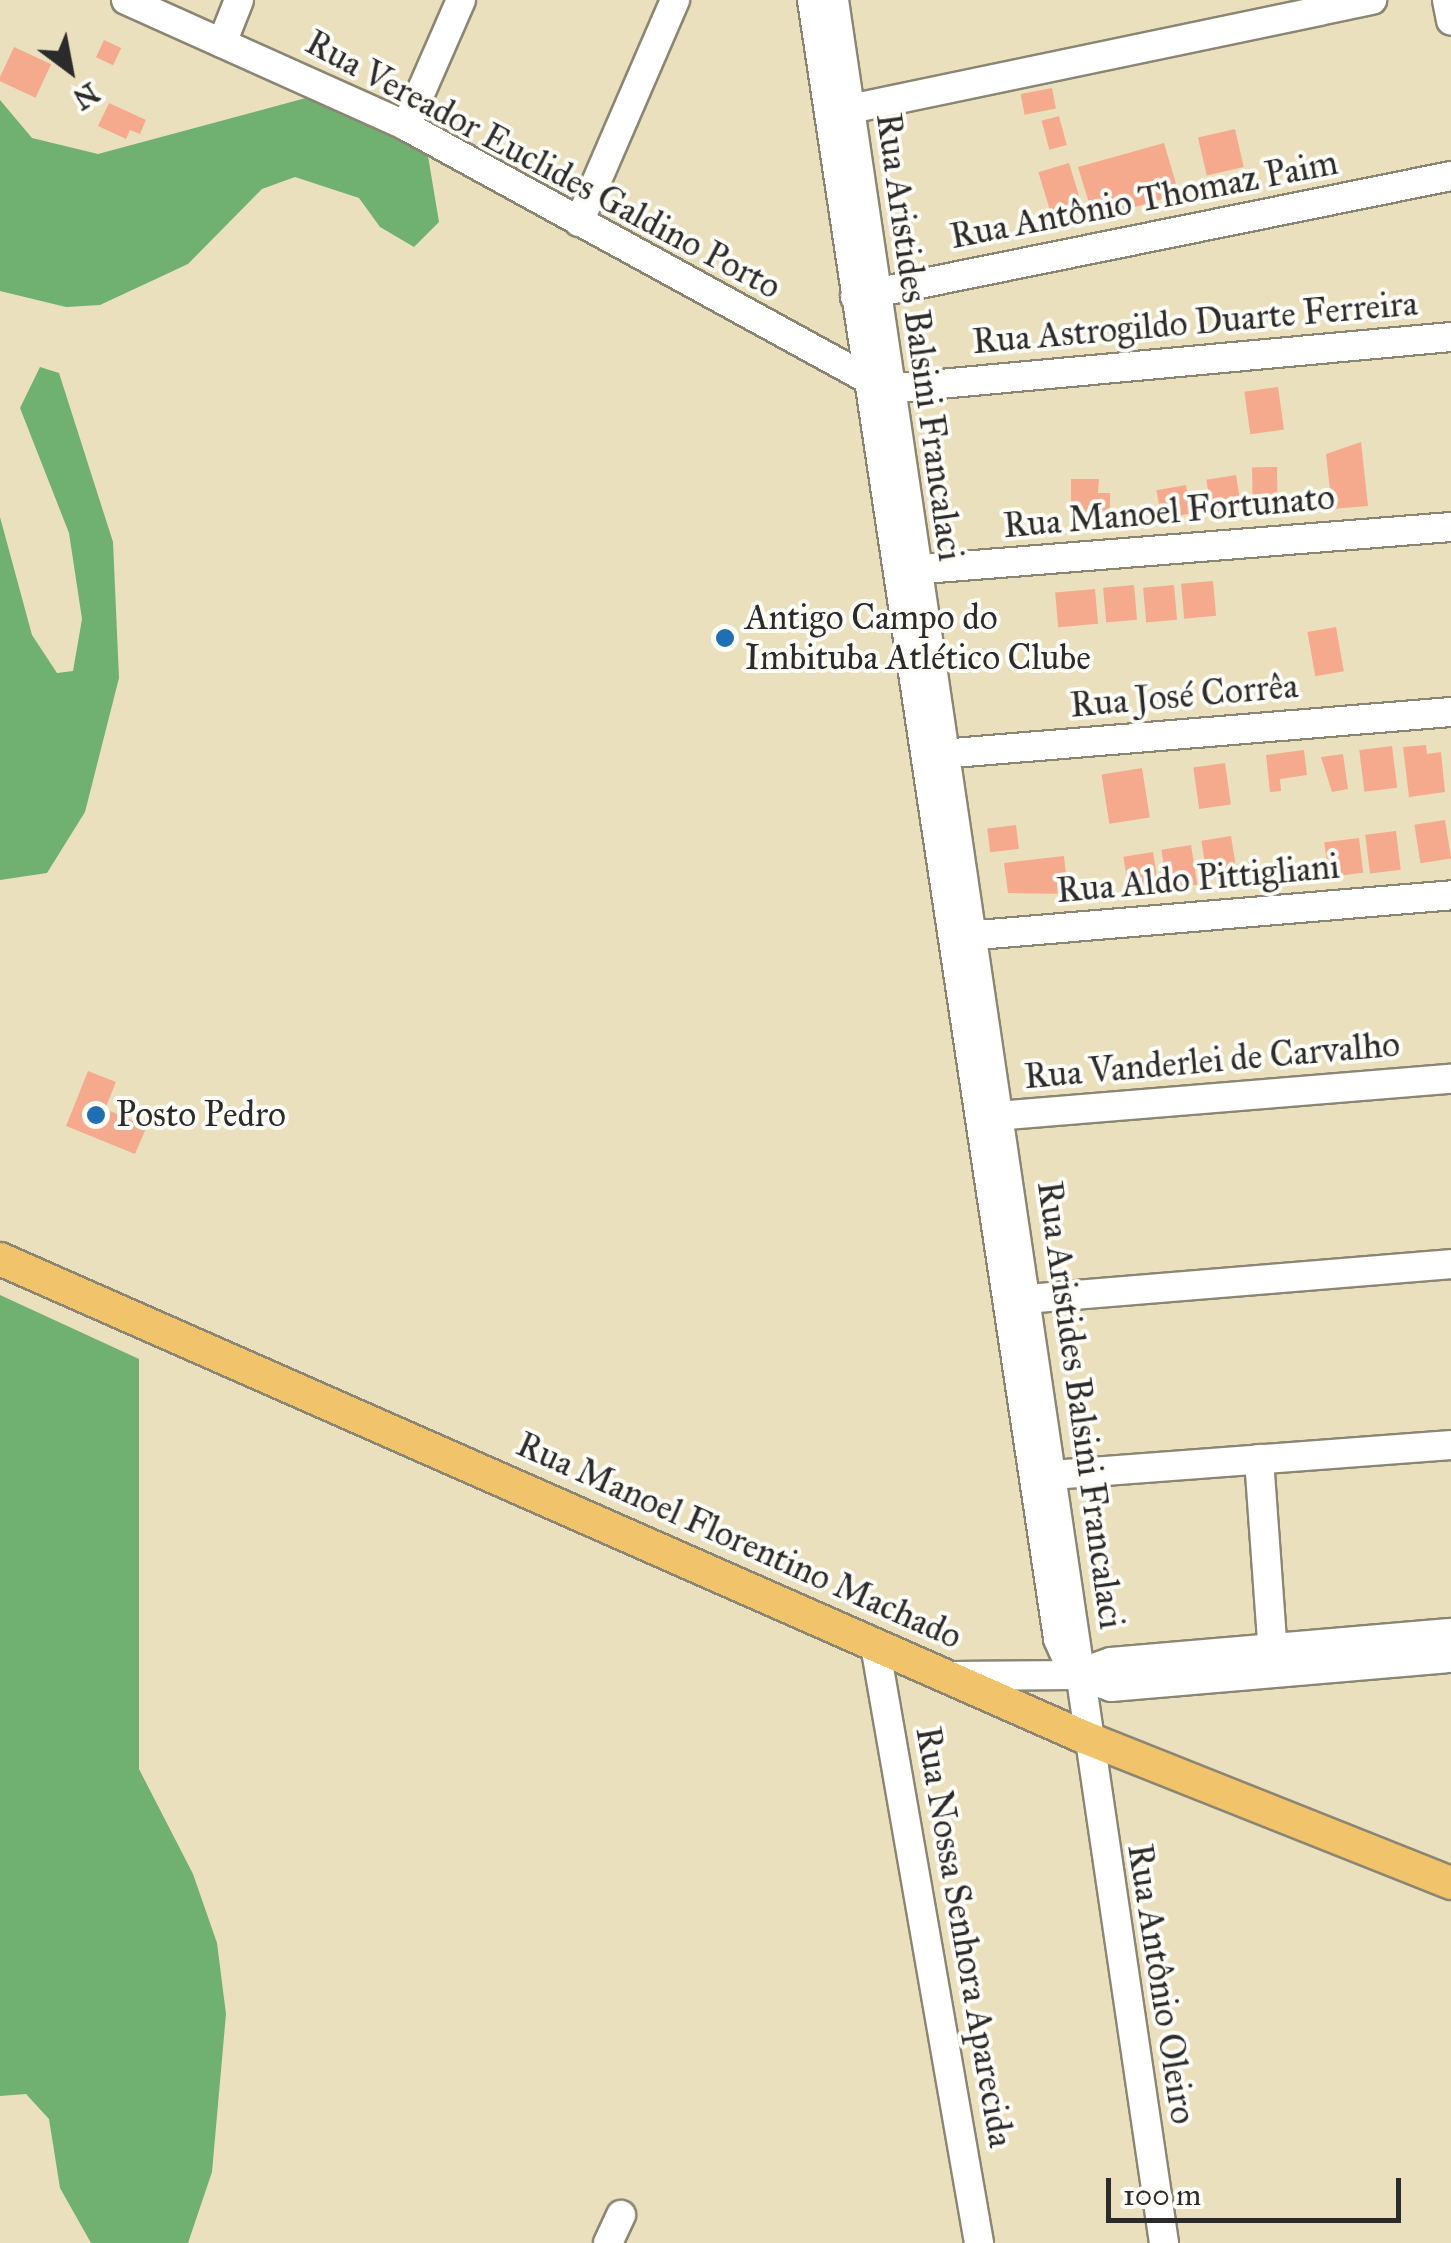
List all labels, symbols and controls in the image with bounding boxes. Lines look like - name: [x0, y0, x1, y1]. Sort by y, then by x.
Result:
- north arrow: [20, 20, 120, 120]
- street label: Rua Vereador Euclides Galdino Porto: [298, 22, 788, 308]
- text: N: [67, 75, 106, 117]
- street label: Rua Aristides Balsini Francalaci: [867, 110, 971, 564]
- street label: Rua Antônio Thomaz Paim: [947, 142, 1341, 258]
- street label: Rua Astrogildo Duarte Ferreira: [971, 283, 1419, 363]
- street label: Rua Manoel Fortunato: [1001, 477, 1337, 547]
- place label: Antigo Campo do Imbituba Atlético Clube: [745, 597, 1091, 679]
- marker: Antigo Campo do Imbituba Atlético Clube: [714, 627, 736, 649]
- street label: Rua José Corrêa: [1068, 665, 1300, 727]
- street label: Rua Aldo Pittigliani: [1055, 846, 1341, 912]
- street label: Rua Vanderlei de Carvalho: [1022, 1024, 1402, 1098]
- place label: Posto Pedro: [116, 1094, 286, 1136]
- marker: Posto Pedro: [85, 1104, 107, 1126]
- street label: Rua Aristides Balsini Francalaci: [1028, 1178, 1132, 1632]
- street label: Rua Manoel Florentino Machado: [510, 1424, 968, 1658]
- street label: Rua Nossa Senhora Aparecida: [906, 1723, 1022, 2151]
- street label: Rua Antônio Oleiro: [1118, 1841, 1204, 2127]
- scale bar: [1111, 2158, 1406, 2220]
- text: 100 m: [1123, 2177, 1201, 2213]

